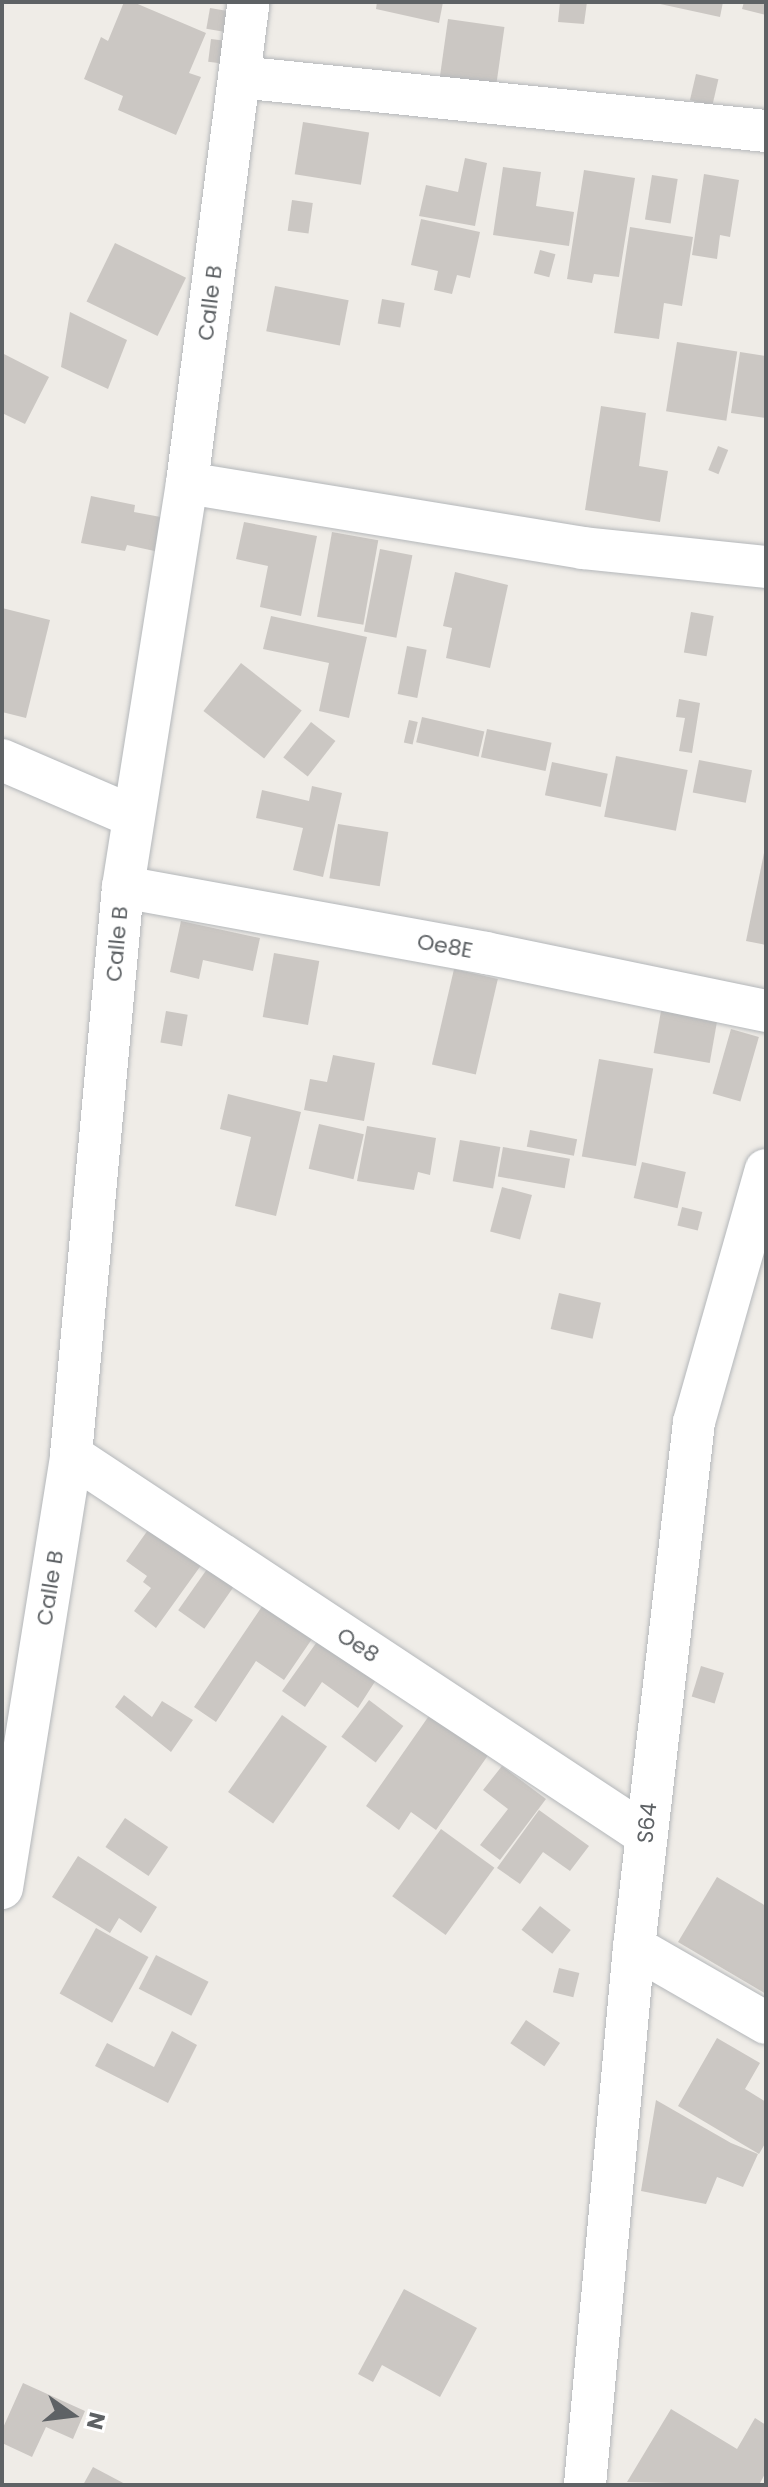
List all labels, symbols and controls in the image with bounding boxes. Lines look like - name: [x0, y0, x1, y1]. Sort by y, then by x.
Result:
- street label: Calle B: [192, 264, 228, 342]
- street label: Calle B: [101, 905, 133, 983]
- street label: Oe8E: [415, 928, 475, 964]
- street label: Calle B: [31, 1549, 69, 1627]
- street label: Oe8: [332, 1622, 384, 1668]
- street label: S64: [632, 1801, 662, 1845]
- north arrow: [32, 2375, 112, 2455]
- text: N: [79, 2409, 113, 2433]

